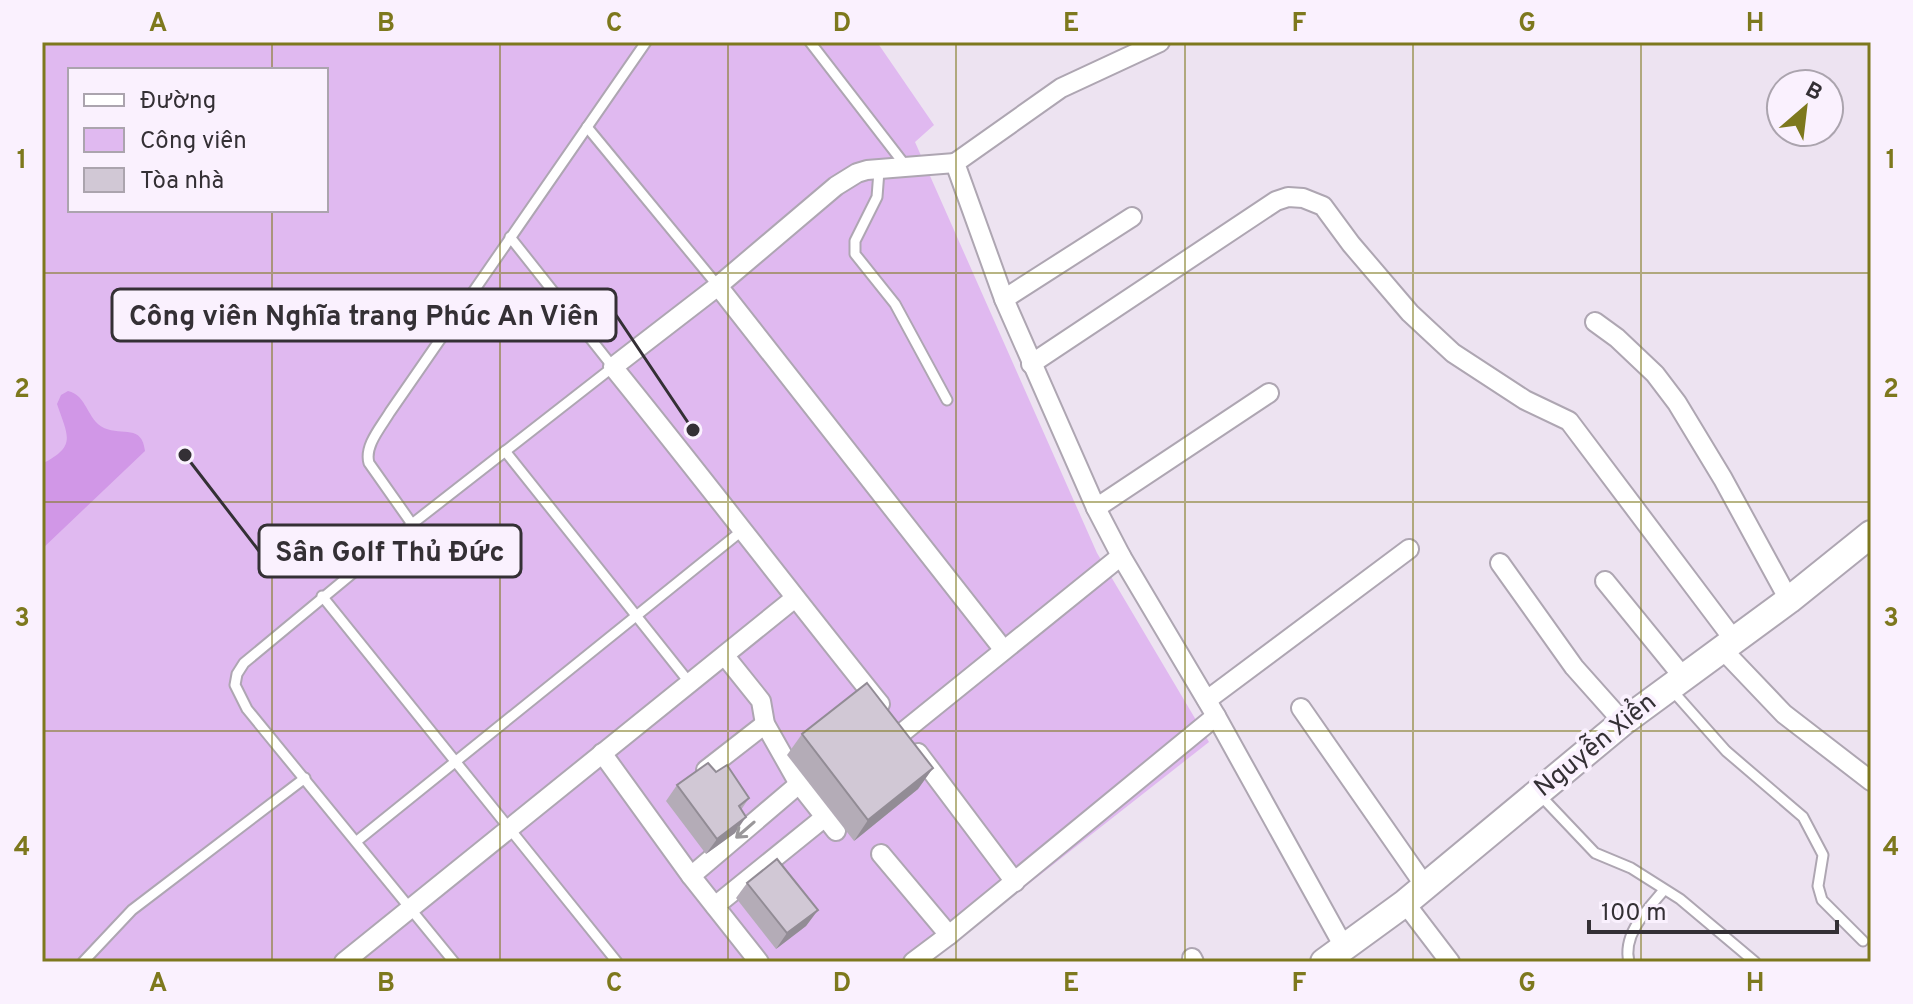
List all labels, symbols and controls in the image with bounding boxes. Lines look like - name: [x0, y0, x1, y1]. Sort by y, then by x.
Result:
- text: A: [149, 8, 167, 41]
- text: B: [377, 8, 395, 41]
- text: C: [606, 8, 622, 41]
- text: D: [833, 8, 851, 41]
- text: E: [1063, 8, 1079, 41]
- text: F: [1292, 8, 1307, 41]
- text: G: [1518, 8, 1536, 41]
- text: H: [1746, 8, 1764, 41]
- legend: [68, 68, 328, 212]
- north arrow: [1765, 68, 1845, 148]
- text: B: [1800, 77, 1826, 108]
- text: Đường: [140, 87, 216, 117]
- text: Công viên: [140, 127, 247, 157]
- text: 1: [17, 145, 27, 178]
- text: 1: [1886, 145, 1896, 178]
- text: Tòa nhà: [140, 167, 224, 197]
- callout: Công viên Nghĩa trang Phúc An Viên: [112, 289, 616, 341]
- text: Công viên Nghĩa trang Phúc An Viên: [129, 300, 599, 336]
- text: 2: [14, 374, 30, 407]
- text: 2: [1883, 374, 1899, 407]
- callout: Sân Golf Thủ Đức: [259, 525, 521, 577]
- text: Sân Golf Thủ Đức: [275, 536, 505, 572]
- text: 3: [14, 603, 30, 636]
- text: 3: [1883, 603, 1899, 636]
- street label: Nguyễn Xiển: [1526, 684, 1664, 805]
- one-way arrow: [735, 821, 755, 839]
- text: 4: [14, 832, 30, 865]
- text: 4: [1883, 832, 1899, 865]
- scale bar: [1589, 884, 1837, 934]
- text: 100 m: [1601, 899, 1667, 929]
- text: A: [149, 968, 167, 1001]
- text: B: [377, 968, 395, 1001]
- text: C: [606, 968, 622, 1001]
- text: D: [833, 968, 851, 1001]
- text: E: [1063, 968, 1079, 1001]
- text: F: [1292, 968, 1307, 1001]
- text: G: [1518, 968, 1536, 1001]
- text: H: [1746, 968, 1764, 1001]

